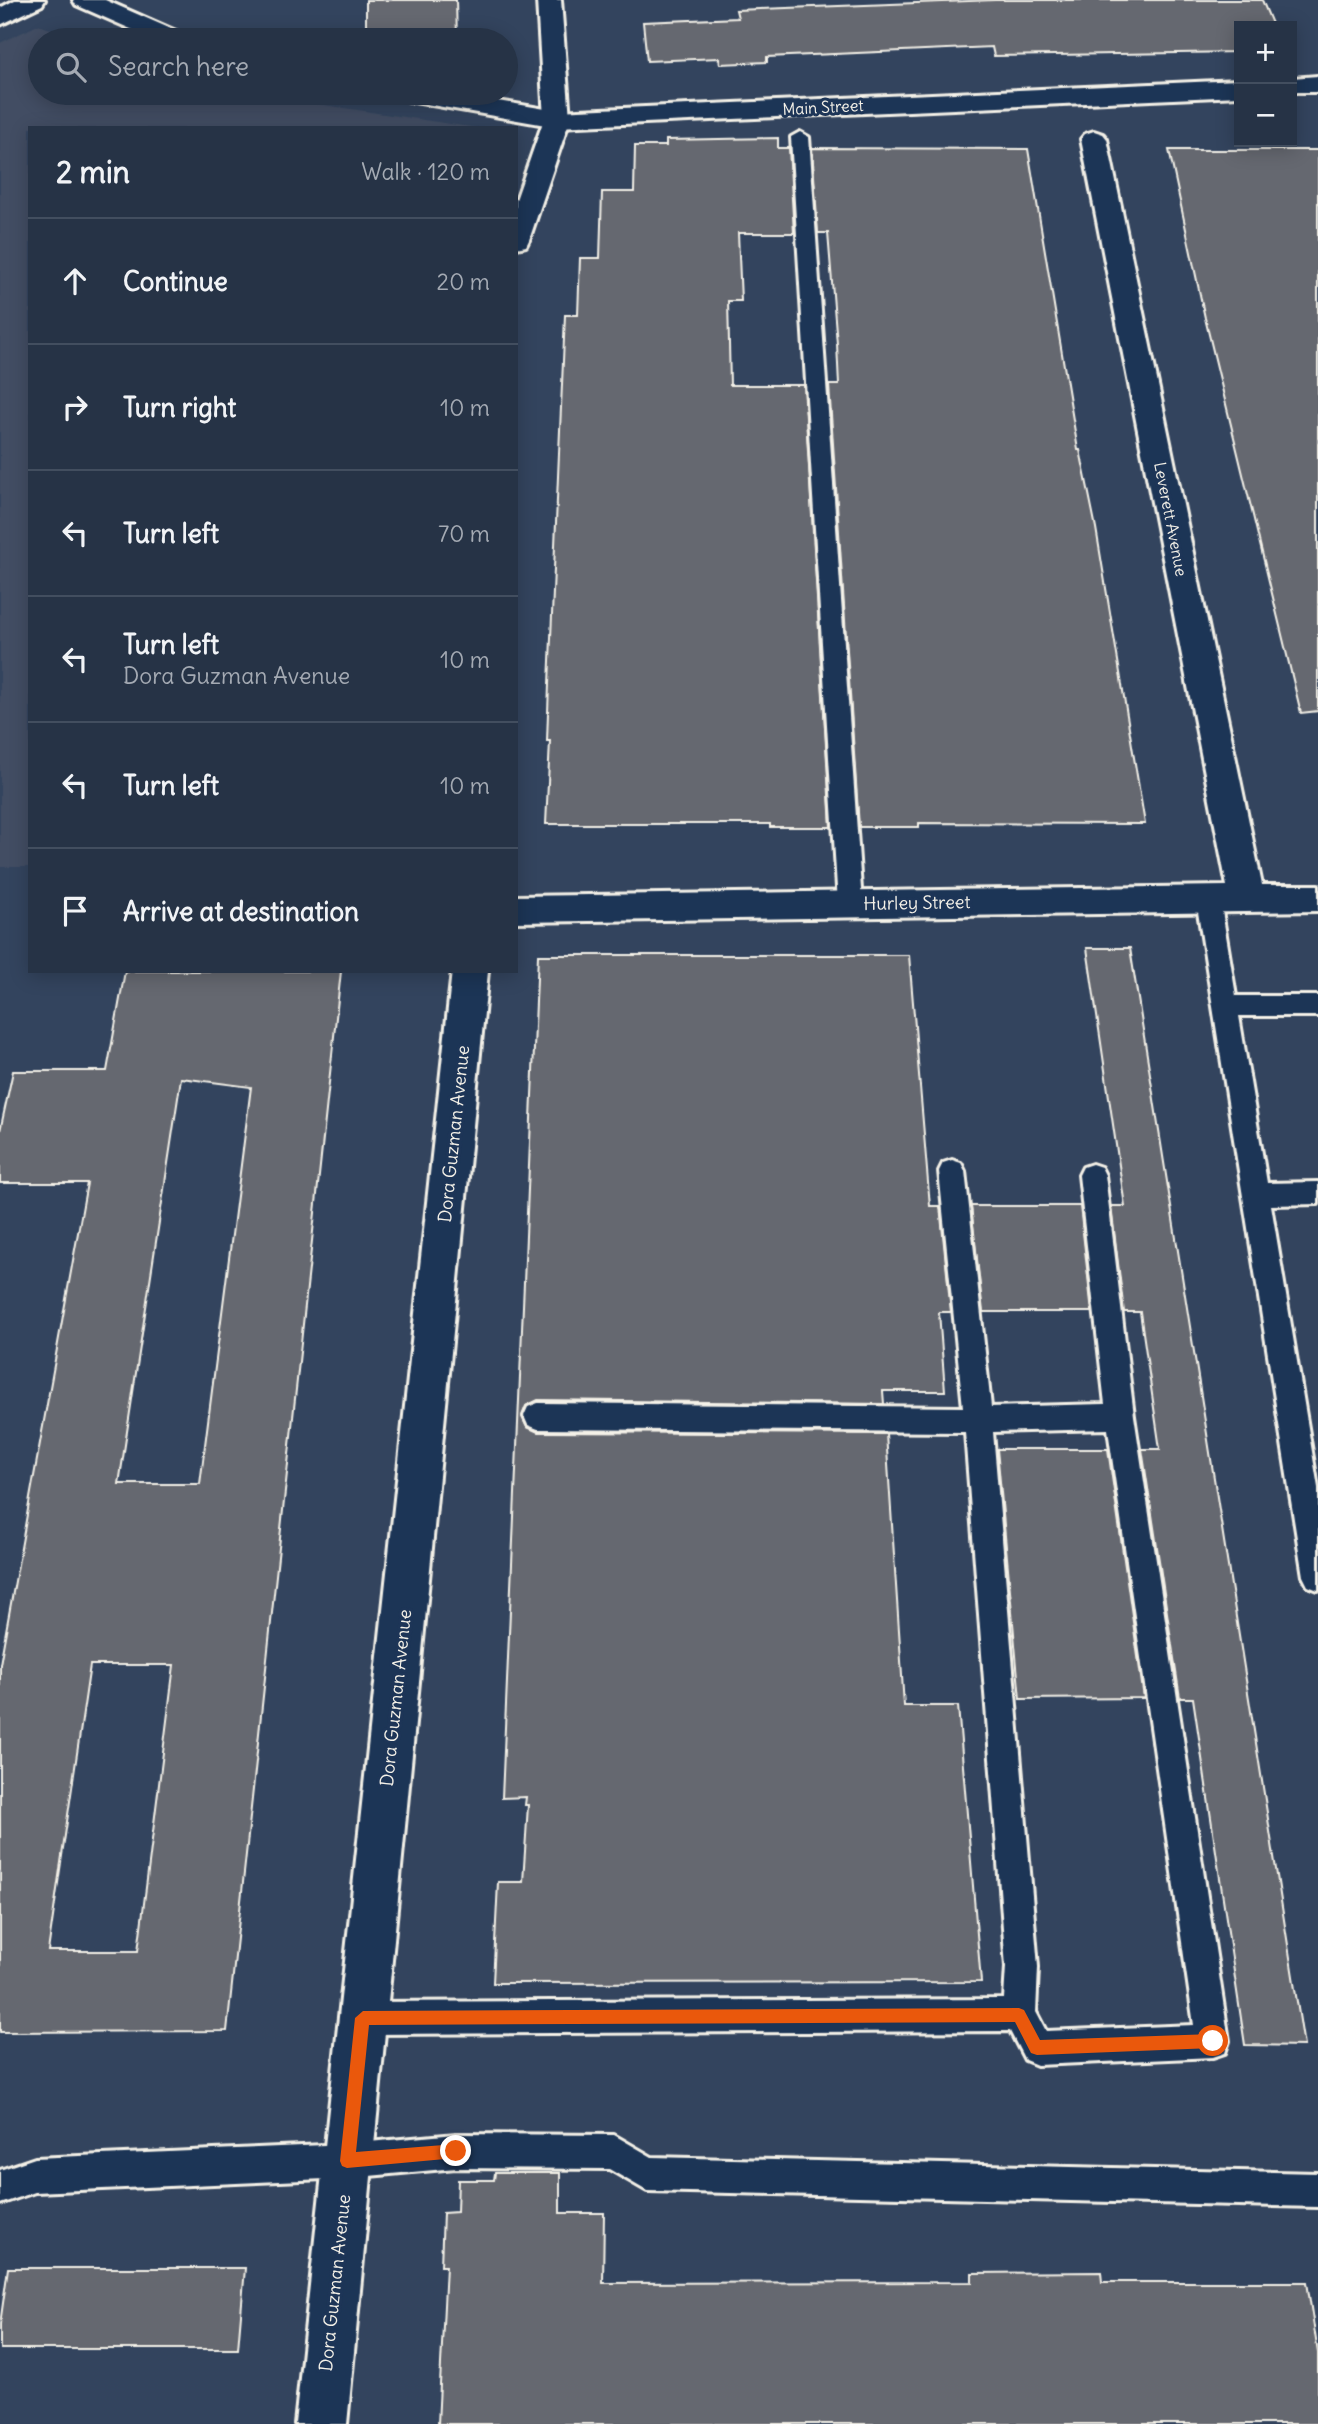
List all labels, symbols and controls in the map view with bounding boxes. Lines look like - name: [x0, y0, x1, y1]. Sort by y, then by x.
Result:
- map controls: [1234, 21, 1297, 147]
- button: +: [1234, 21, 1297, 84]
- search box: [28, 28, 518, 105]
- icon: search: [52, 48, 90, 86]
- text: Search here: [108, 50, 249, 83]
- button: −: [1234, 84, 1297, 147]
- street label: Main Street: [782, 95, 865, 119]
- text: 2 min: [56, 153, 130, 191]
- text: Walk · 120 m: [361, 157, 490, 186]
- icon: ahead: [56, 262, 94, 300]
- text: Continue: [123, 265, 228, 298]
- text: 20 m: [437, 267, 490, 296]
- icon: right: [56, 388, 94, 426]
- text: Turn right: [123, 391, 236, 424]
- text: 10 m: [440, 393, 490, 422]
- street label: Leverett Avenue: [1150, 460, 1192, 578]
- icon: left: [56, 514, 94, 552]
- text: Turn left: [123, 517, 219, 550]
- text: 70 m: [438, 519, 490, 548]
- text: Turn left: [123, 628, 219, 661]
- icon: left: [56, 640, 94, 678]
- text: 10 m: [440, 645, 490, 674]
- text: Dora Guzman Avenue: [123, 661, 350, 690]
- icon: left: [56, 766, 94, 804]
- text: Turn left: [123, 769, 219, 802]
- text: 10 m: [440, 771, 490, 800]
- street label: Hurley Street: [863, 890, 971, 915]
- icon: arrive: [56, 892, 94, 930]
- text: Arrive at destination: [123, 895, 359, 928]
- street label: Dora Guzman Avenue: [433, 1044, 474, 1224]
- street label: Dora Guzman Avenue: [375, 1608, 416, 1788]
- route start: [1197, 2025, 1228, 2056]
- route end: [440, 2135, 471, 2166]
- street label: Dora Guzman Avenue: [314, 2193, 355, 2373]

